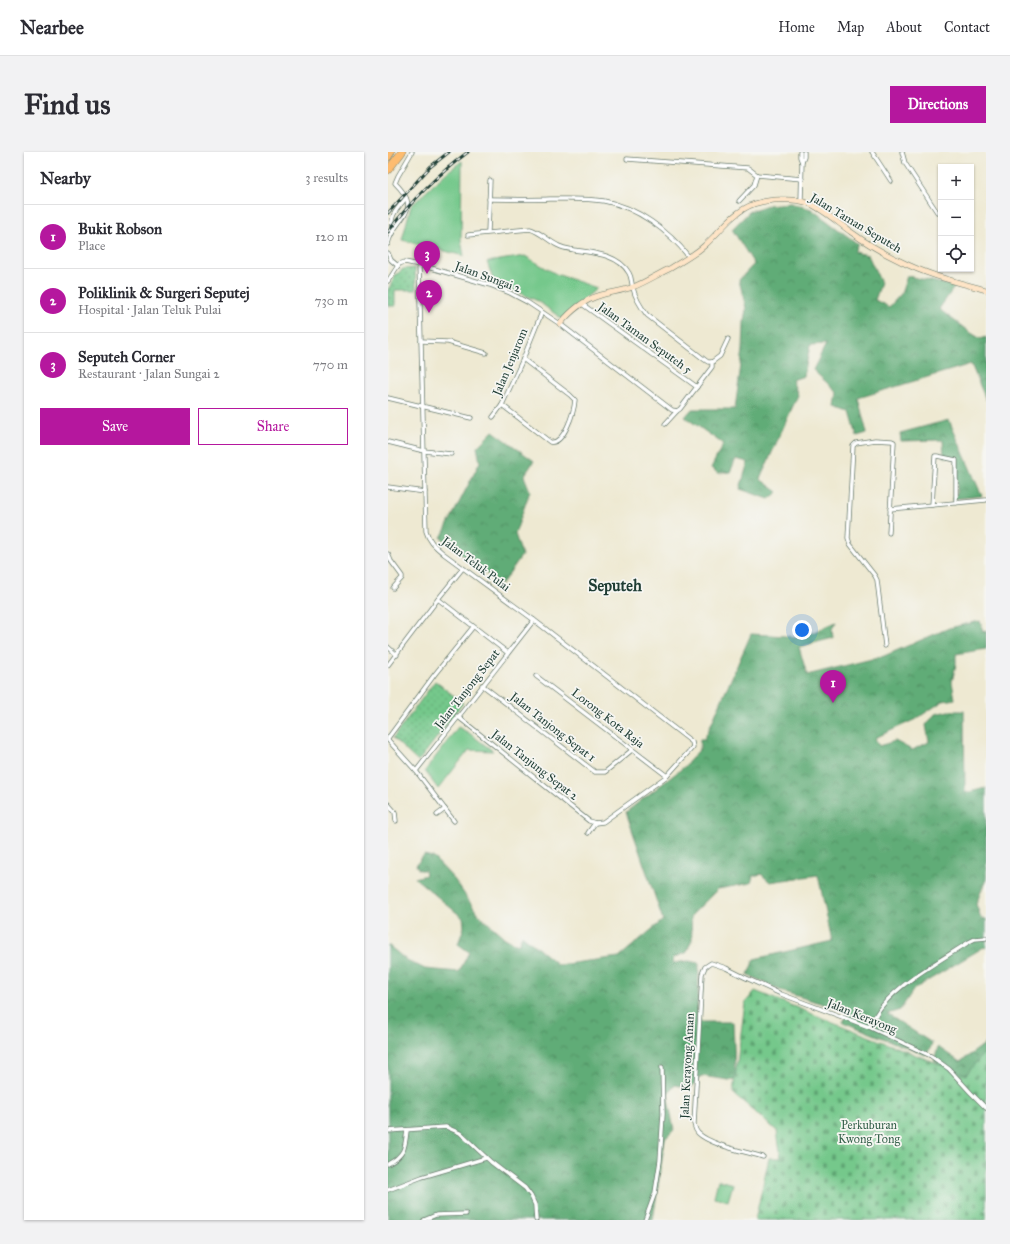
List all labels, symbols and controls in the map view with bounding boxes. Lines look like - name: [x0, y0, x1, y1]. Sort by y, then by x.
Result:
- text: Nearbee: [20, 16, 84, 39]
- text: Home: [778, 19, 815, 36]
- text: Map: [837, 19, 864, 36]
- text: About: [886, 19, 922, 36]
- text: Contact: [944, 19, 990, 36]
- button: Directions: [890, 86, 986, 123]
- text: Find us: [24, 87, 110, 122]
- map controls: [938, 164, 974, 272]
- button: +: [938, 164, 974, 200]
- text: Nearby: [40, 168, 91, 189]
- text: 3 results: [305, 170, 348, 186]
- street label: Jalan Taman Seputeh: [806, 189, 904, 257]
- button: −: [938, 200, 974, 236]
- text: Bukit Robson: [78, 220, 162, 238]
- text: 1: [50, 229, 56, 245]
- text: 120 m: [315, 229, 348, 245]
- button: locate: [938, 236, 974, 272]
- text: Place: [78, 238, 105, 254]
- pin: 3: [414, 241, 440, 274]
- street label: Jalan Sungai 2: [451, 258, 523, 296]
- pin: 2: [416, 280, 442, 313]
- text: Poliklinik & Surgeri Seputej: [78, 284, 250, 302]
- text: 2: [50, 293, 56, 309]
- text: 730 m: [315, 293, 348, 309]
- street label: Jalan Taman Seputeh 5: [593, 298, 695, 378]
- text: Hospital · Jalan Teluk Pulai: [78, 302, 221, 318]
- street label: Jalan Jenjarom: [489, 326, 531, 400]
- text: Seputeh Corner: [78, 348, 175, 366]
- text: 3: [50, 357, 56, 373]
- text: 770 m: [313, 357, 348, 373]
- text: Restaurant · Jalan Sungai 2: [78, 366, 220, 382]
- button: Save: [40, 408, 190, 445]
- button: Share: [198, 408, 348, 445]
- street label: Jalan Teluk Pulai: [437, 533, 513, 595]
- district label: Seputeh: [588, 576, 642, 596]
- your location: [792, 620, 812, 640]
- street label: Jalan Tanjong Sepat: [430, 646, 504, 734]
- pin: 1: [820, 670, 846, 703]
- street label: Lorong Kota Raja: [568, 685, 648, 752]
- street label: Jalan Tanjong Sepat 1: [505, 688, 599, 766]
- street label: Jalan Tanjung Sepat 2: [487, 726, 581, 804]
- street label: Jalan Kerayong: [823, 995, 899, 1037]
- street label: Jalan Kerayong Aman: [677, 1012, 698, 1121]
- park label: Perkuburan Kwong Tong: [838, 1118, 900, 1147]

